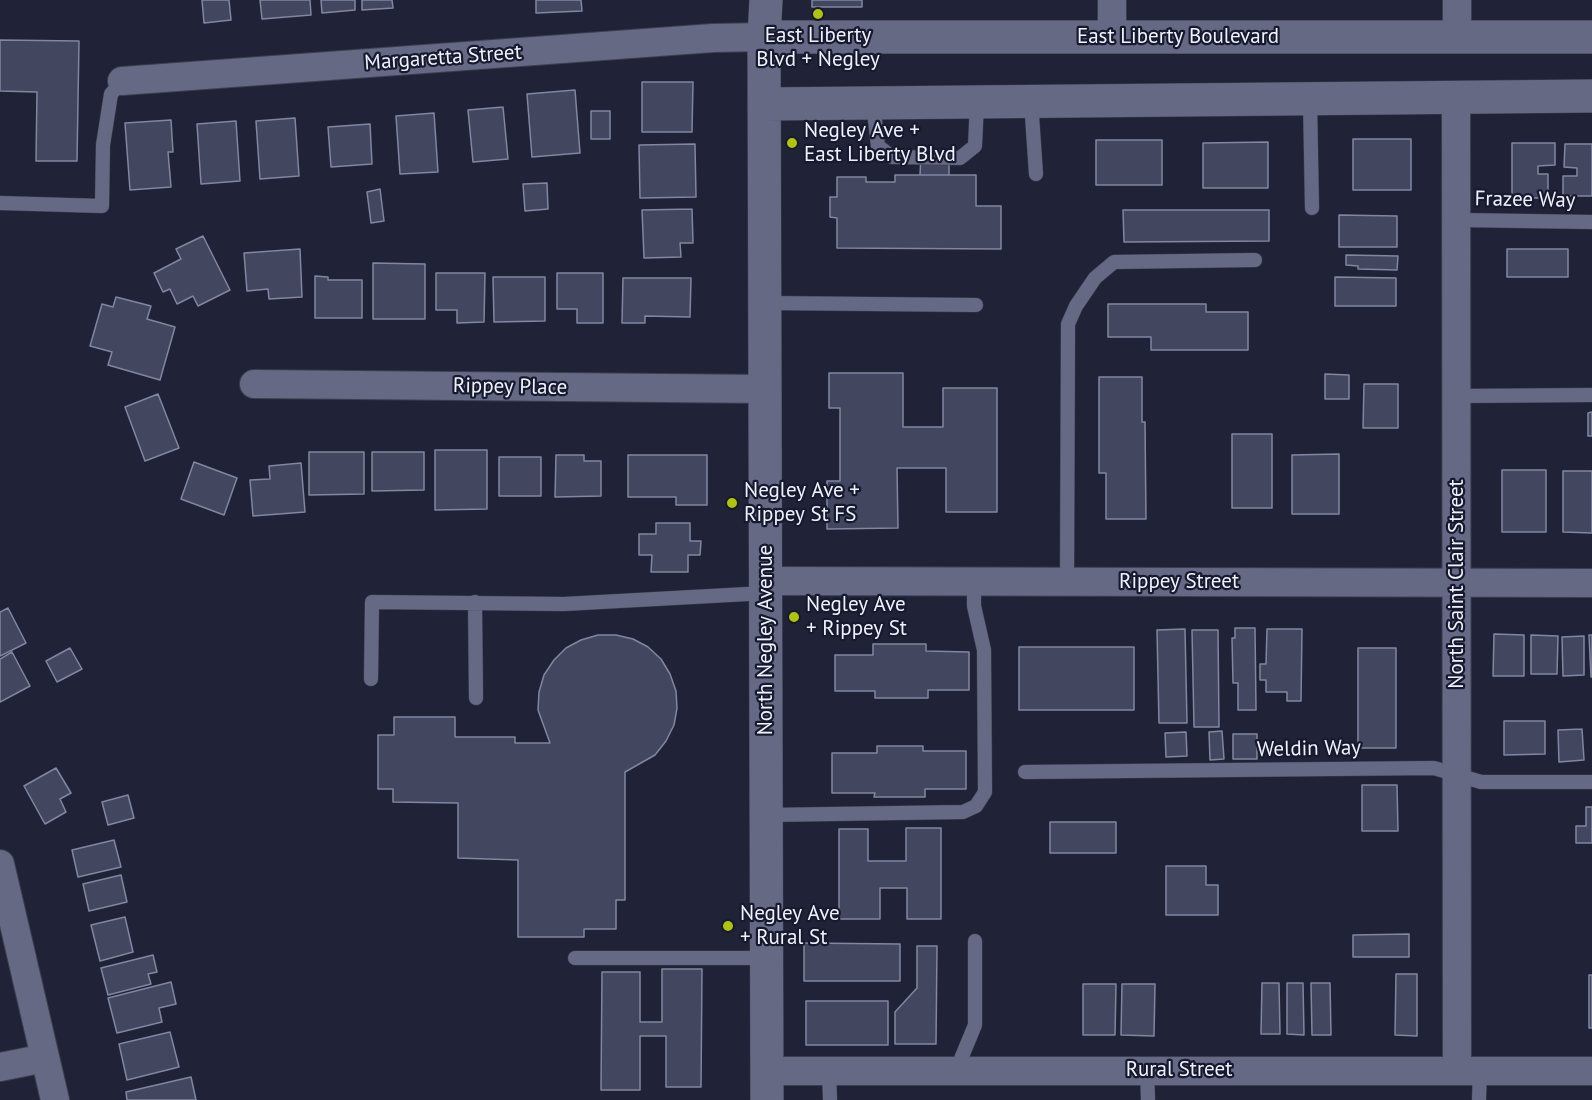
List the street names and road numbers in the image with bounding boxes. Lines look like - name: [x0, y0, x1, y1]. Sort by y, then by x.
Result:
- street label: East Liberty Boulevard: [1077, 24, 1279, 50]
- street label: Margaretta Street: [364, 40, 522, 76]
- street label: Frazee Way: [1474, 187, 1576, 213]
- street label: Rippey Place: [453, 373, 567, 401]
- street label: North Saint Clair Street: [1444, 479, 1470, 689]
- street label: North Negley Avenue: [753, 545, 779, 735]
- street label: Rippey Street: [1119, 569, 1239, 595]
- street label: Weldin Way: [1257, 735, 1361, 763]
- street label: Rural Street: [1126, 1057, 1232, 1083]

